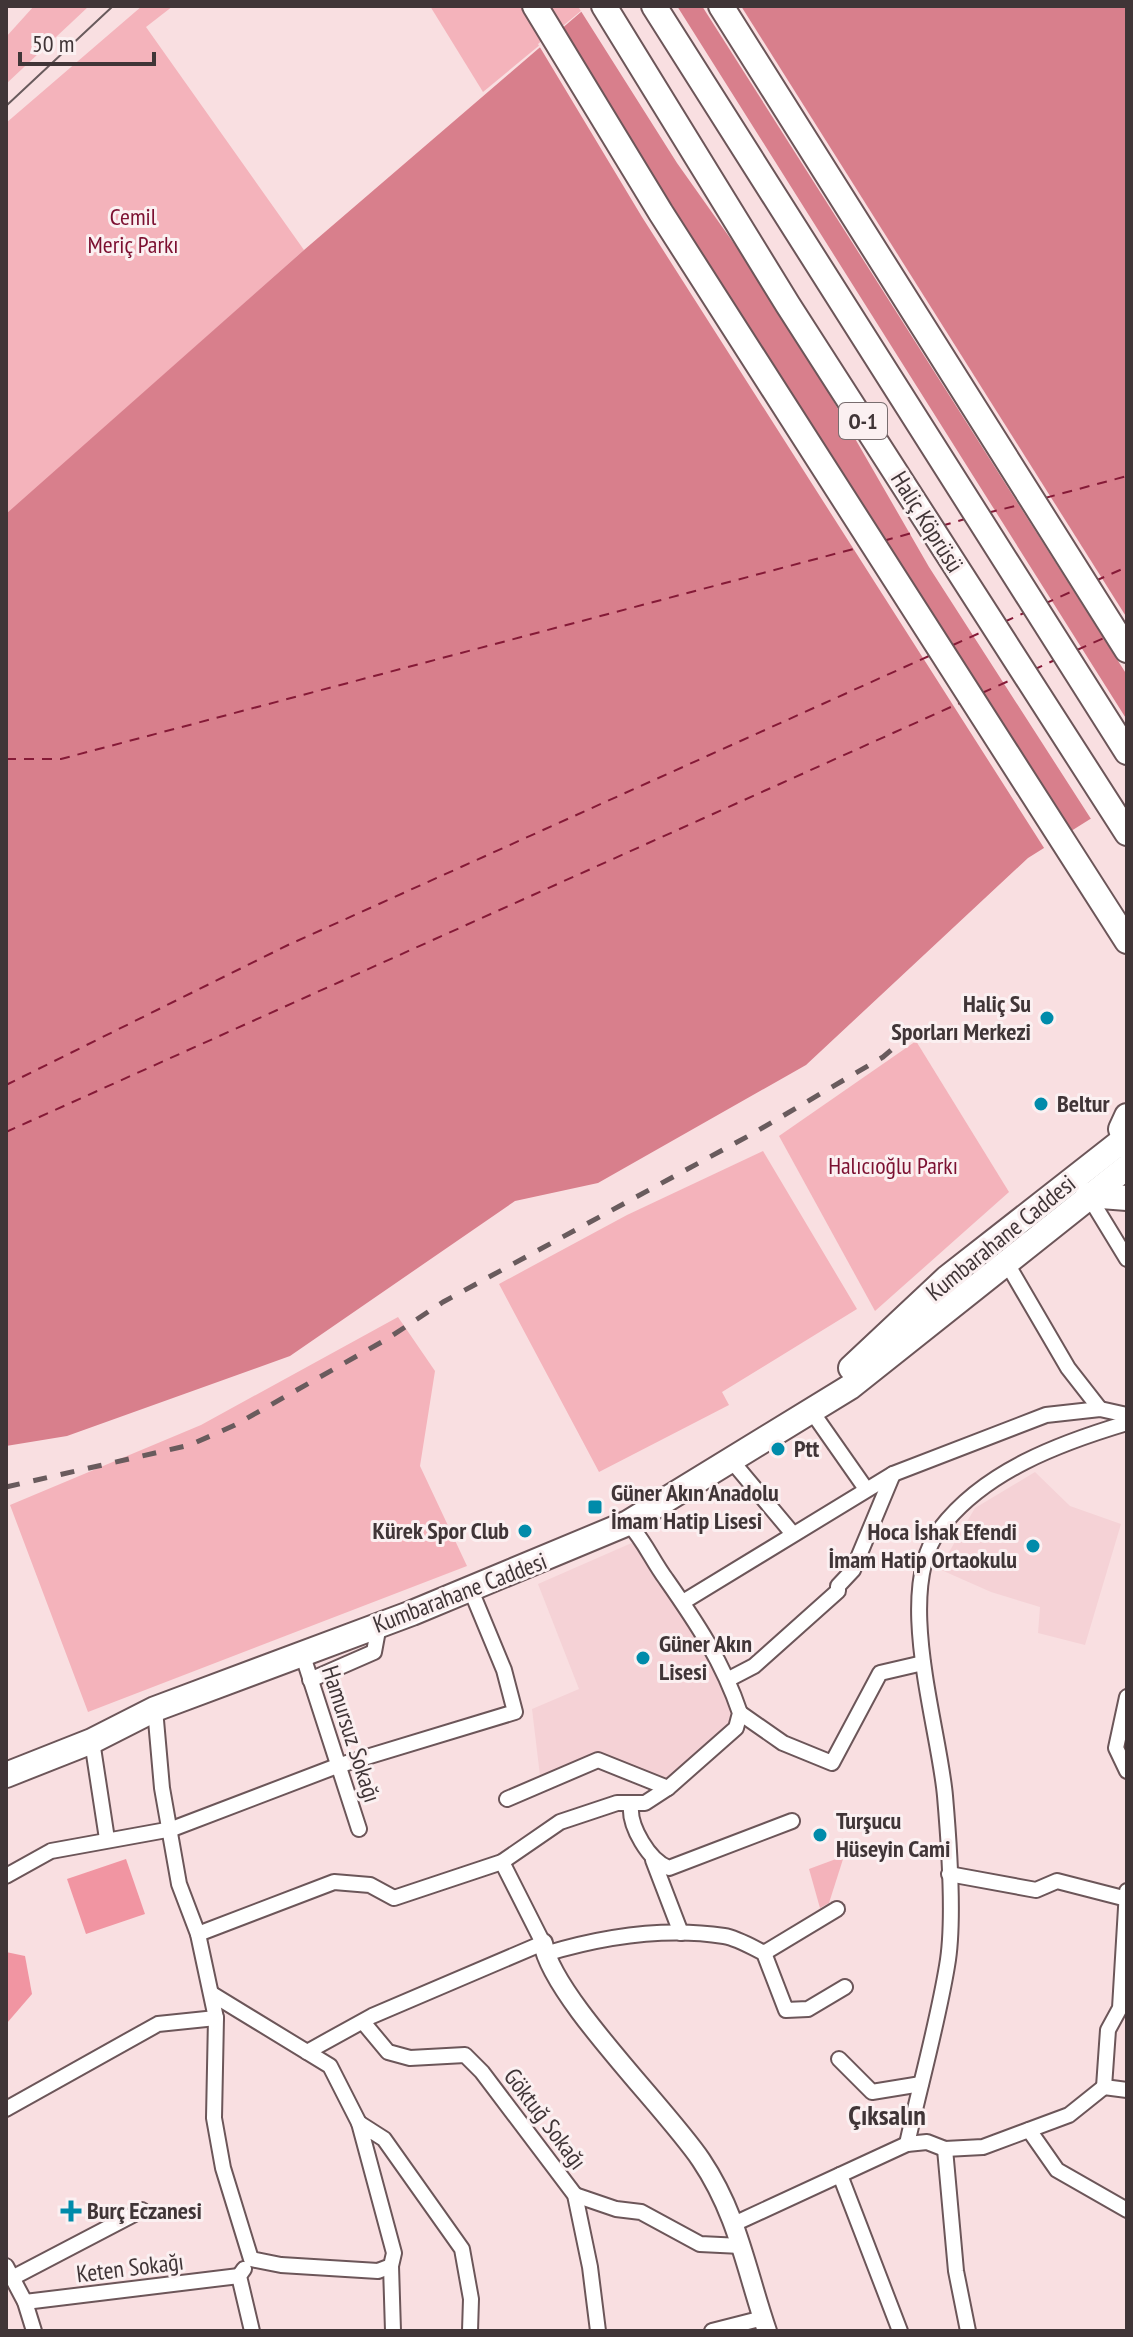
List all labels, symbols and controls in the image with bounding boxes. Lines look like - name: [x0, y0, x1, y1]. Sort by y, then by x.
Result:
- scale bar: [20, 16, 154, 66]
- text: 50 m: [32, 28, 74, 59]
- park label: Cemil Meriç Parkı: [87, 201, 179, 260]
- road number: O-1: [839, 403, 887, 439]
- street label: Haliç Köprüsü: [884, 465, 971, 578]
- place label: Haliç Su Sporları Merkezi: [891, 988, 1031, 1047]
- marker: Haliç Su Sporları Merkezi: [1038, 1009, 1056, 1027]
- place label: Beltur: [1057, 1088, 1111, 1119]
- marker: Beltur: [1032, 1095, 1050, 1113]
- park label: Halıcıoğlu Parkı: [828, 1150, 958, 1181]
- street label: Kumbarahane Caddesi: [920, 1168, 1082, 1307]
- place label: Ptt: [794, 1433, 819, 1464]
- marker: Ptt: [769, 1440, 787, 1458]
- place label: Güner Akın Anadolu İmam Hatip Lisesi: [611, 1477, 779, 1536]
- marker: Güner Akın Anadolu İmam Hatip Lisesi: [586, 1498, 604, 1516]
- place label: Kürek Spor Club: [373, 1515, 509, 1546]
- place label: Hoca İshak Efendi İmam Hatip Ortaokulu: [829, 1516, 1017, 1575]
- marker: Kürek Spor Club: [516, 1522, 534, 1540]
- marker: Hoca İshak Efendi İmam Hatip Ortaokulu: [1024, 1537, 1042, 1555]
- street label: Kumbarahane Caddesi: [369, 1545, 551, 1640]
- place label: Güner Akın Lisesi: [659, 1628, 752, 1687]
- marker: Güner Akın Lisesi: [634, 1649, 652, 1667]
- street label: Hamursuz Sokağı: [315, 1662, 388, 1806]
- place label: Turşucu Hüseyin Cami: [836, 1805, 950, 1864]
- marker: Turşucu Hüseyin Cami: [811, 1826, 829, 1844]
- street label: Göktuğ Sokağı: [497, 2062, 594, 2176]
- district label: Çıksalın: [848, 2096, 926, 2133]
- place label: Burç Eczanesi: [87, 2195, 202, 2226]
- marker: Burç Eczanesi: [62, 2202, 80, 2220]
- street label: Keten Sokağı: [75, 2246, 185, 2289]

